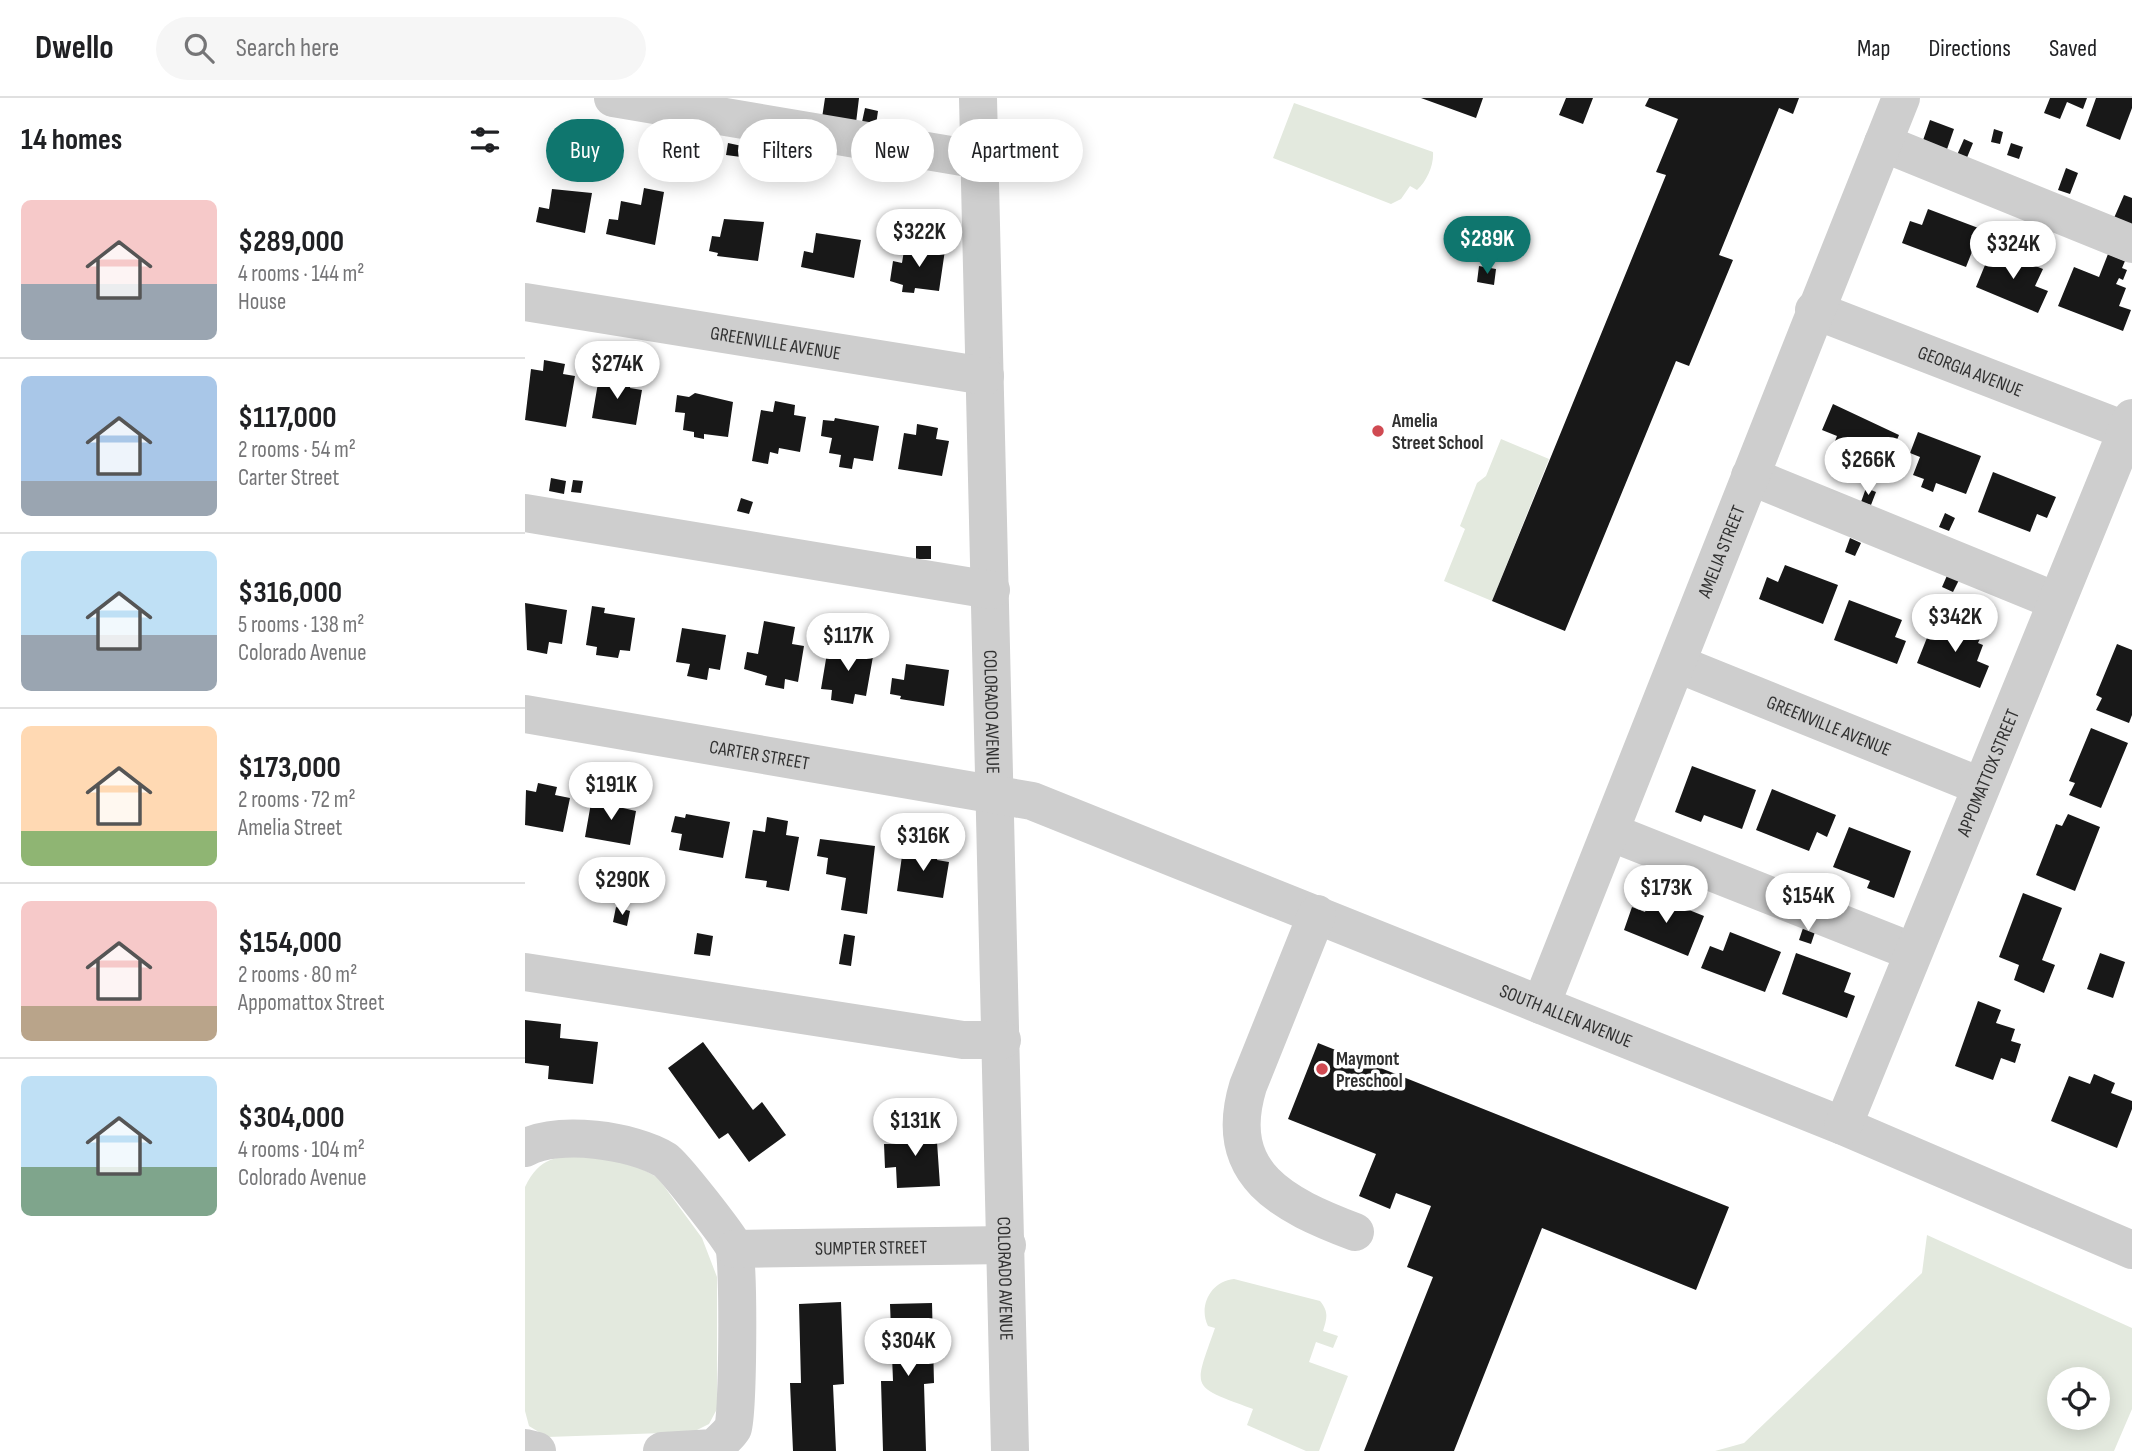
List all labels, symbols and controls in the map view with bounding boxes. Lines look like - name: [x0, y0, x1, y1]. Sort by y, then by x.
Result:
- search box: [156, 17, 646, 80]
- text: Dwello: [35, 28, 114, 68]
- icon: search: [180, 29, 218, 67]
- text: Search here: [236, 33, 339, 64]
- text: Map: [1857, 34, 1890, 63]
- text: Directions: [1928, 34, 2011, 63]
- text: Saved: [2049, 34, 2097, 63]
- chip: Buy: [546, 119, 624, 182]
- chip: Rent: [638, 119, 724, 182]
- chip: Filters: [738, 119, 837, 182]
- chip: New: [851, 119, 934, 182]
- chip: Apartment: [948, 119, 1083, 182]
- icon: filters: [466, 121, 504, 159]
- text: 14 homes: [21, 122, 122, 158]
- pin: $322K: [870, 209, 968, 269]
- pin: $289K: [1438, 216, 1536, 276]
- text: $322K: [892, 218, 946, 246]
- pin: $324K: [1964, 222, 2062, 281]
- text: $289,000: [238, 224, 344, 260]
- text: $289K: [1460, 225, 1514, 253]
- icon: home: [77, 228, 161, 312]
- text: $324K: [1986, 230, 2040, 258]
- text: 4 rooms · 144 m²: [238, 260, 364, 288]
- text: House: [238, 288, 286, 316]
- street label: GREENVILLE AVENUE: [709, 322, 842, 366]
- street label: GEORGIA AVENUE: [1914, 341, 2026, 403]
- pin: $274K: [568, 342, 666, 401]
- text: $274K: [591, 350, 643, 378]
- text: $117,000: [238, 400, 336, 436]
- icon: home: [77, 404, 161, 488]
- place label: Amelia Street School: [1391, 410, 1483, 455]
- marker: Amelia Street School: [1370, 423, 1386, 439]
- text: 2 rooms · 54 m²: [238, 436, 356, 464]
- pin: $266K: [1819, 438, 1917, 497]
- text: $266K: [1841, 446, 1895, 474]
- text: Carter Street: [238, 464, 339, 492]
- street label: AMELIA STREET: [1693, 502, 1751, 602]
- text: $316,000: [238, 575, 342, 611]
- icon: home: [77, 579, 161, 663]
- pin: $342K: [1906, 594, 2004, 654]
- text: $342K: [1928, 603, 1982, 631]
- text: 5 rooms · 138 m²: [238, 611, 364, 639]
- pin: $117K: [799, 614, 897, 673]
- text: $117K: [822, 622, 874, 650]
- text: Colorado Avenue: [238, 639, 366, 667]
- street label: COLORADO AVENUE: [978, 650, 1004, 774]
- street label: GREENVILLE AVENUE: [1763, 691, 1894, 762]
- street label: APPOMATTOX STREET: [1952, 706, 2025, 841]
- street label: CARTER STREET: [708, 736, 811, 776]
- text: $173,000: [238, 750, 341, 786]
- icon: home: [77, 754, 161, 838]
- pin: $191K: [562, 762, 660, 822]
- text: $191K: [585, 771, 637, 799]
- text: 2 rooms · 72 m²: [238, 786, 356, 814]
- text: Amelia Street: [238, 814, 342, 842]
- pin: $316K: [874, 814, 972, 873]
- text: $316K: [896, 822, 950, 850]
- pin: $290K: [573, 858, 671, 917]
- text: $290K: [594, 866, 650, 894]
- pin: $173K: [1617, 866, 1715, 925]
- text: $173K: [1640, 874, 1692, 902]
- pin: $154K: [1759, 874, 1857, 933]
- text: $154K: [1782, 882, 1835, 910]
- text: $154,000: [238, 925, 342, 961]
- icon: home: [77, 929, 161, 1013]
- text: 2 rooms · 80 m²: [238, 961, 357, 989]
- street label: SOUTH ALLEN AVENUE: [1496, 980, 1635, 1053]
- text: Appomattox Street: [238, 989, 385, 1017]
- place label: Maymont Preschool: [1336, 1048, 1403, 1093]
- marker: Maymont Preschool: [1314, 1061, 1330, 1077]
- pin: $131K: [866, 1098, 964, 1158]
- text: $304,000: [238, 1100, 345, 1136]
- icon: home: [77, 1104, 161, 1188]
- text: $131K: [889, 1107, 941, 1135]
- text: 4 rooms · 104 m²: [238, 1136, 365, 1164]
- text: Colorado Avenue: [238, 1164, 366, 1192]
- street label: COLORADO AVENUE: [991, 1216, 1017, 1341]
- street label: SUMPTER STREET: [815, 1236, 928, 1261]
- pin: $304K: [859, 1318, 957, 1378]
- text: $304K: [880, 1327, 936, 1355]
- map controls: [2047, 1367, 2110, 1430]
- button: locate: [2047, 1367, 2110, 1430]

